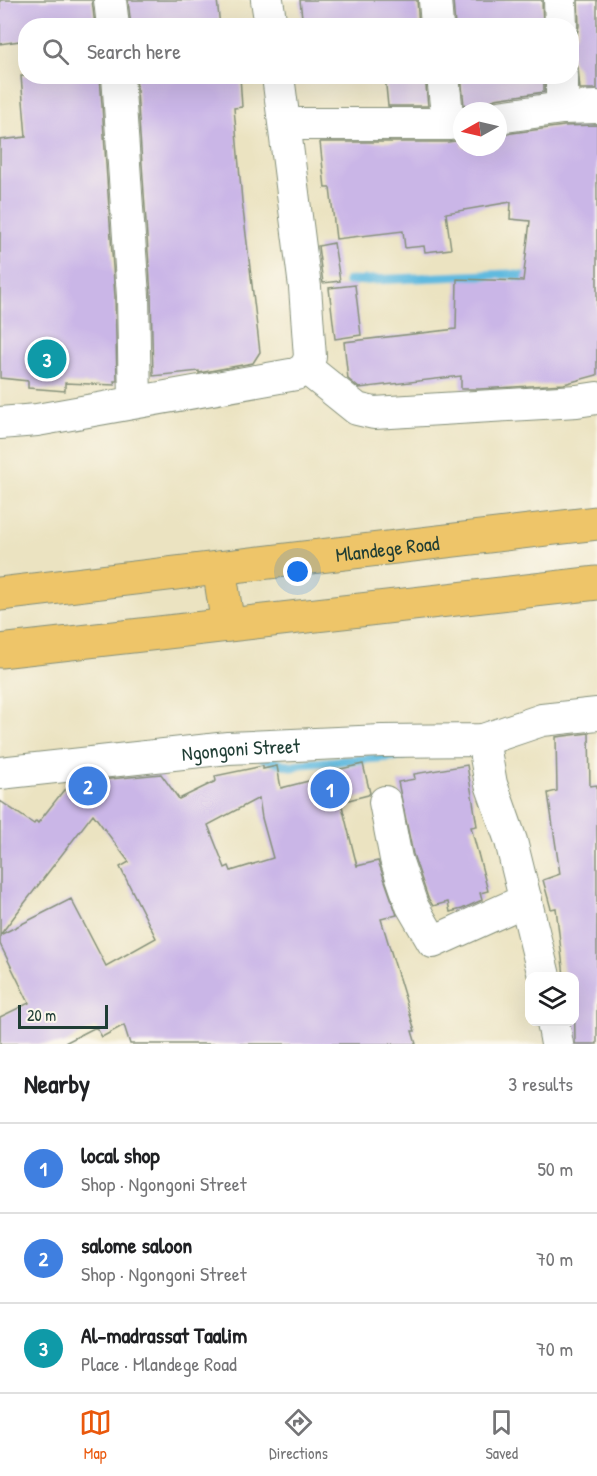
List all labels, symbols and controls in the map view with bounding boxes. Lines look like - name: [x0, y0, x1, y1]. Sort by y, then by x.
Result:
- search box: [18, 18, 579, 84]
- icon: search: [39, 35, 72, 68]
- text: Search here: [87, 36, 181, 66]
- north arrow: [453, 102, 507, 156]
- pin: 3: [28, 336, 66, 382]
- street label: Mlandege Road: [334, 528, 441, 568]
- your location: [283, 557, 312, 586]
- street label: Ngongoni Street: [180, 731, 301, 766]
- pin: 2: [68, 764, 107, 808]
- pin: 1: [310, 766, 350, 812]
- map controls: [525, 972, 579, 1026]
- button: layers: [525, 972, 579, 1026]
- scale bar: [18, 1002, 108, 1030]
- text: 20 m: [27, 1004, 56, 1026]
- text: Nearby: [24, 1066, 90, 1101]
- text: 3 results: [508, 1070, 573, 1097]
- text: local shop: [81, 1140, 160, 1170]
- text: 1: [40, 1155, 47, 1182]
- text: 50 m: [537, 1155, 573, 1182]
- text: Shop · Ngongoni Street: [81, 1170, 247, 1197]
- text: salome saloon: [81, 1230, 192, 1260]
- text: 2: [39, 1245, 48, 1272]
- text: 70 m: [536, 1245, 573, 1272]
- text: Shop · Ngongoni Street: [81, 1260, 247, 1287]
- text: Al-madrassat Taalim: [81, 1320, 247, 1350]
- text: 3: [39, 1335, 48, 1362]
- text: 70 m: [536, 1335, 573, 1362]
- text: Place · Mlandege Road: [81, 1350, 237, 1377]
- tab: Map: [79, 1406, 112, 1464]
- tab: Directions: [269, 1406, 328, 1464]
- tab: Saved: [485, 1406, 518, 1464]

